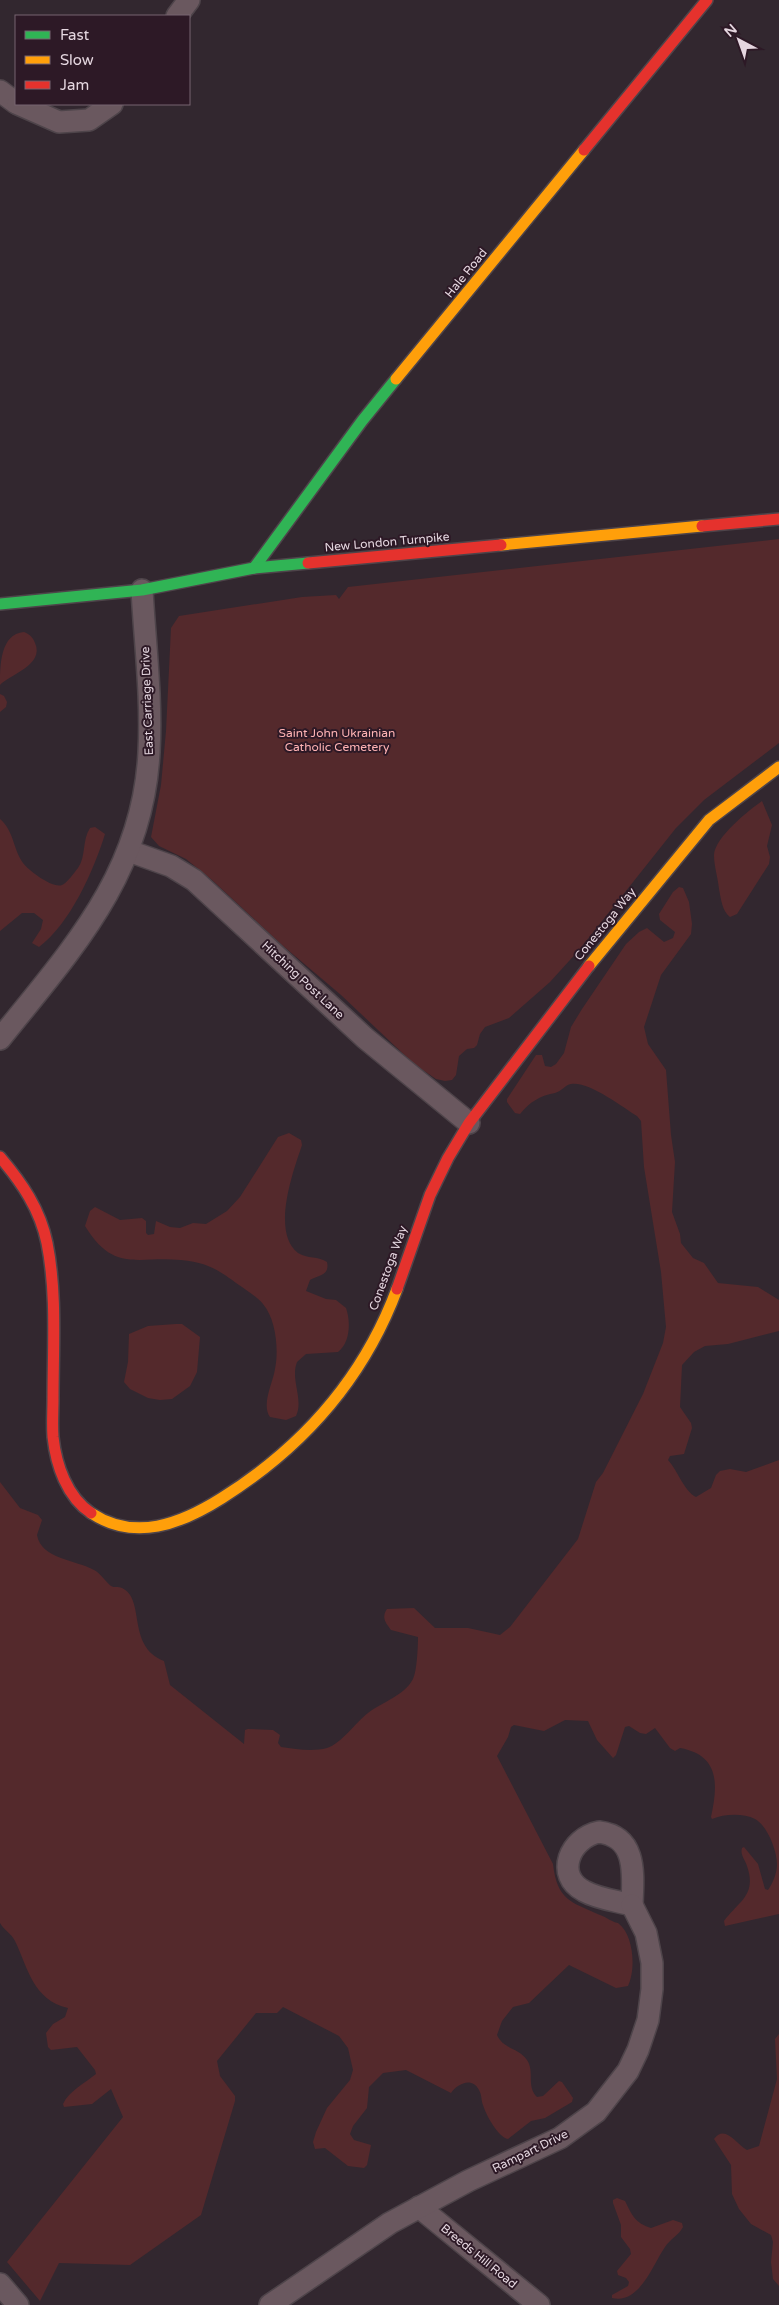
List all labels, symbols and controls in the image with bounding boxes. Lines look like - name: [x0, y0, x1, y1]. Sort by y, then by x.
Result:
- legend: [15, 15, 190, 105]
- north arrow: [714, 15, 764, 65]
- text: N: [721, 20, 741, 41]
- text: Fast: [60, 26, 90, 44]
- text: Slow: [60, 51, 94, 69]
- text: Jam: [60, 76, 89, 94]
- street label: Hale Road: [442, 246, 490, 300]
- street label: New London Turnpike: [324, 530, 450, 554]
- street label: East Carriage Drive: [138, 646, 156, 756]
- park label: Saint John Ukrainian Catholic Cemetery: [279, 726, 395, 754]
- street label: Conestoga Way: [571, 884, 639, 963]
- street label: Hitching Post Lane: [259, 938, 347, 1022]
- street label: Conestoga Way: [366, 1223, 410, 1312]
- street label: Rampart Drive: [490, 2127, 570, 2175]
- street label: Breeds Hill Road: [438, 2221, 520, 2291]

